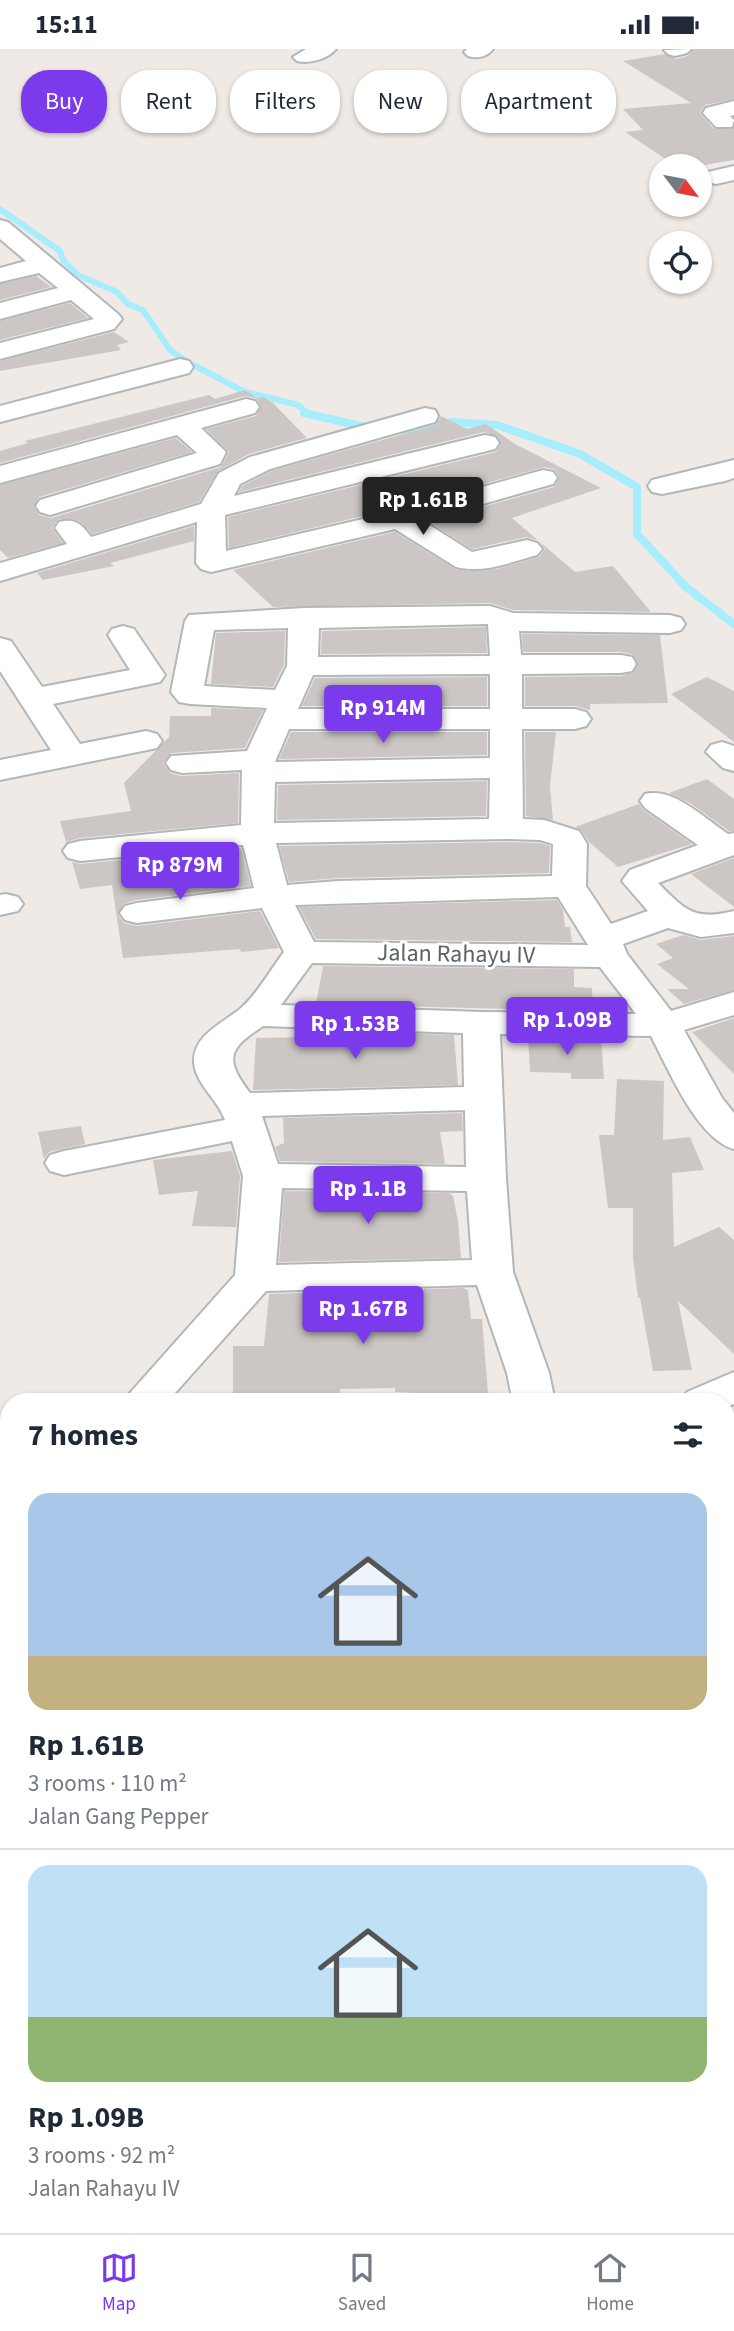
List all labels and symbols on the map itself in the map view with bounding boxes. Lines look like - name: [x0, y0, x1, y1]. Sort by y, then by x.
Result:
- north arrow: [649, 154, 712, 217]
- pin: Rp 1.61B: [351, 477, 495, 537]
- pin: Rp 914M: [318, 685, 448, 745]
- pin: Rp 879M: [115, 843, 245, 902]
- street label: Jalan Rahayu IV: [377, 935, 536, 973]
- pin: Rp 1.09B: [495, 997, 639, 1057]
- pin: Rp 1.53B: [283, 1002, 427, 1061]
- pin: Rp 1.1B: [303, 1167, 433, 1226]
- pin: Rp 1.67B: [291, 1287, 435, 1346]

